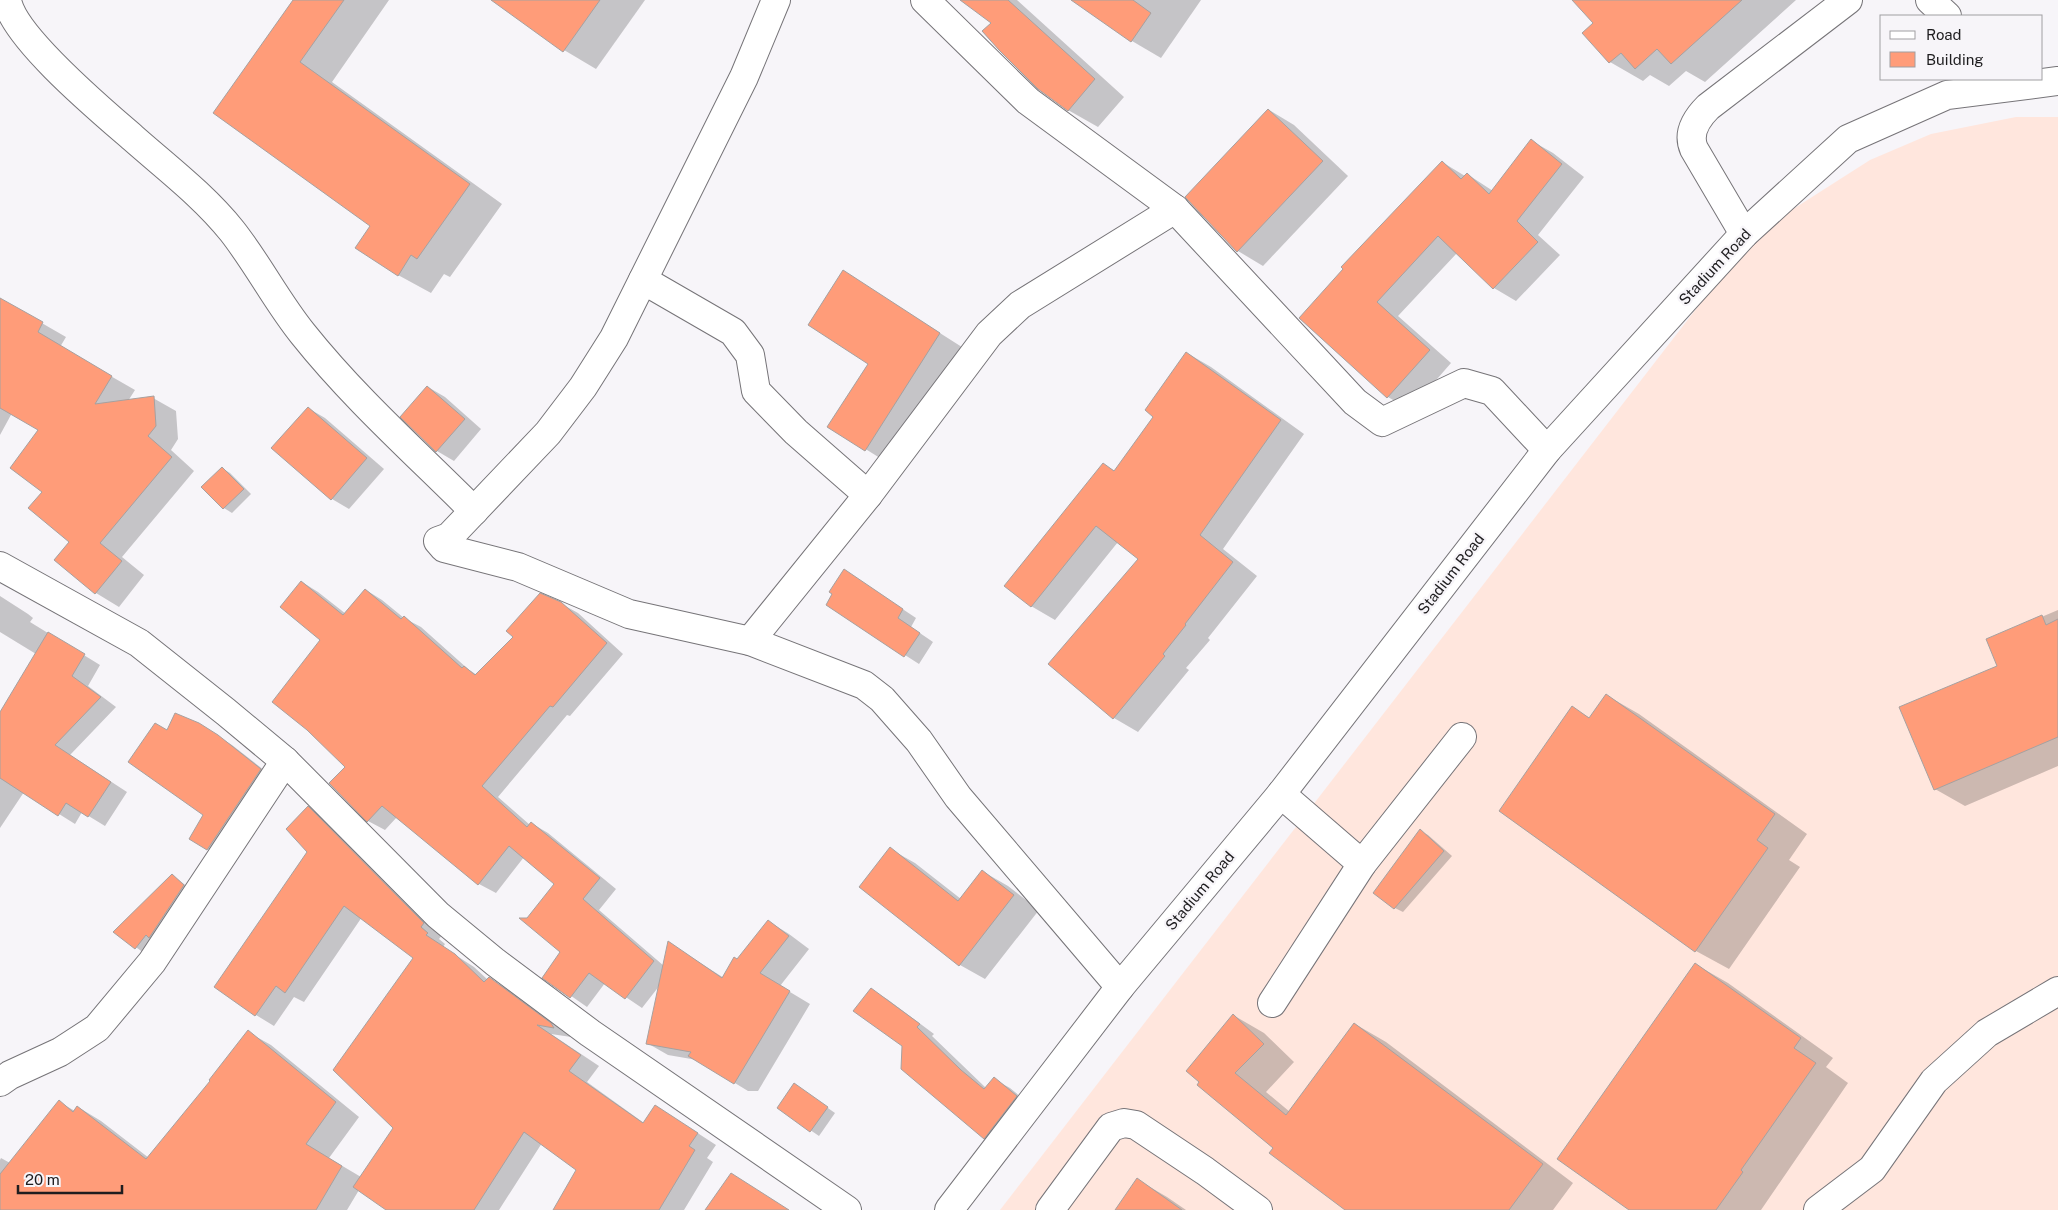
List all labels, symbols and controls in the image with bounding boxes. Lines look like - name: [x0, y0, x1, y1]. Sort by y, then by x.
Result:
- legend: [1880, 15, 2043, 80]
- text: Road: [1926, 26, 1962, 43]
- text: Building: [1926, 51, 1984, 68]
- street label: Stadium Road: [1675, 225, 1754, 308]
- street label: Stadium Road: [1414, 530, 1487, 617]
- street label: Stadium Road: [1162, 848, 1237, 934]
- scale bar: [18, 1162, 121, 1194]
- text: 20 m: [25, 1171, 60, 1188]

